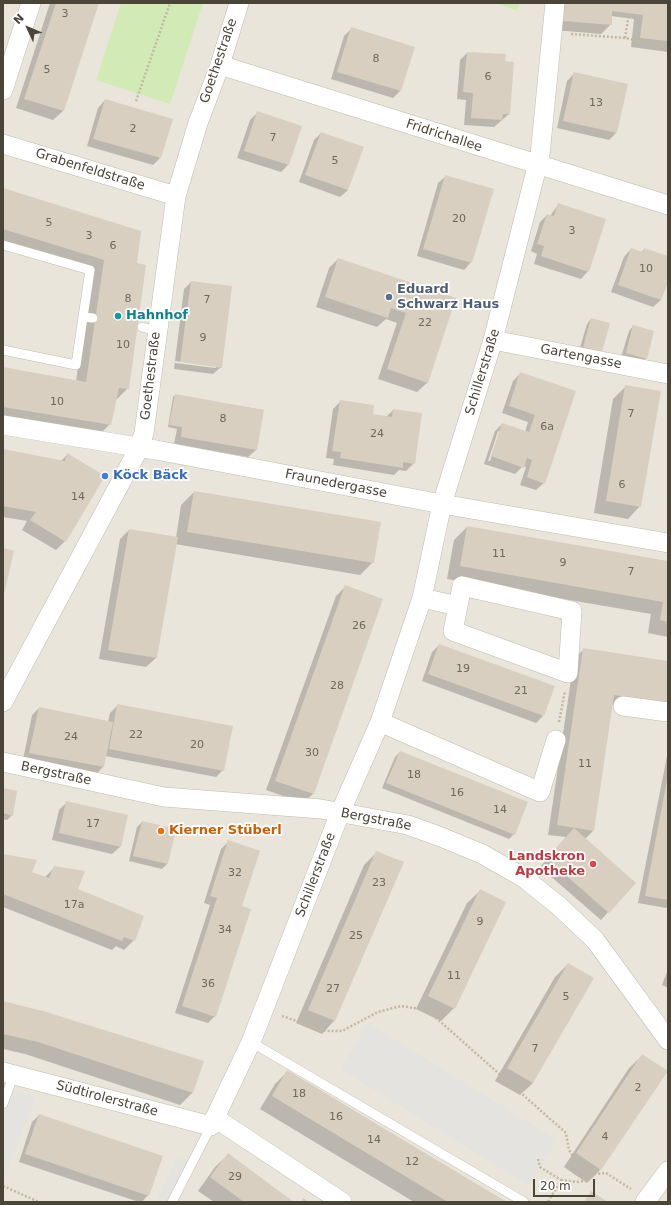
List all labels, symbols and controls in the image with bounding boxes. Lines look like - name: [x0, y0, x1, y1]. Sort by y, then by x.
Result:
- house number: 3: [62, 7, 68, 21]
- north arrow: [8, 8, 48, 48]
- text: N: [11, 11, 27, 27]
- street label: Goethestraße: [197, 17, 241, 105]
- house number: 8: [373, 52, 379, 66]
- house number: 5: [44, 63, 50, 77]
- house number: 6: [485, 70, 491, 84]
- house number: 13: [589, 96, 603, 110]
- street label: Fridrichallee: [404, 116, 484, 156]
- house number: 2: [130, 122, 136, 136]
- house number: 7: [270, 131, 276, 145]
- street label: Grabenfeldstraße: [33, 146, 147, 194]
- house number: 5: [332, 154, 338, 168]
- house number: 20: [452, 212, 466, 226]
- house number: 5: [46, 216, 52, 230]
- house number: 3: [569, 224, 575, 238]
- house number: 3: [86, 229, 92, 243]
- house number: 6: [110, 239, 116, 253]
- house number: 10: [639, 262, 653, 276]
- place label: Eduard Schwarz Haus: [397, 282, 499, 313]
- house number: 8: [125, 292, 131, 306]
- marker: Eduard Schwarz Haus: [384, 292, 394, 302]
- house number: 7: [204, 293, 210, 307]
- place label: Hahnhof: [126, 308, 188, 324]
- marker: Hahnhof: [113, 311, 123, 321]
- house number: 22: [418, 316, 432, 330]
- street label: Schillerstraße: [463, 327, 503, 417]
- street label: Goethestraße: [138, 331, 164, 421]
- house number: 9: [200, 331, 206, 345]
- house number: 10: [116, 338, 130, 352]
- street label: Gartengasse: [539, 341, 623, 373]
- house number: 10: [50, 395, 64, 409]
- house number: 7: [628, 407, 634, 421]
- house number: 8: [220, 412, 226, 426]
- house number: 6a: [540, 420, 554, 434]
- house number: 24: [370, 427, 384, 441]
- street label: Fraunedergasse: [284, 466, 388, 502]
- place label: Köck Bäck: [113, 468, 188, 484]
- marker: Köck Bäck: [100, 471, 110, 481]
- house number: 6: [619, 478, 625, 492]
- house number: 14: [71, 490, 85, 504]
- house number: 11: [492, 547, 506, 561]
- house number: 9: [560, 556, 566, 570]
- house number: 7: [628, 565, 634, 579]
- house number: 26: [352, 619, 366, 633]
- house number: 19: [456, 662, 470, 676]
- house number: 28: [330, 679, 344, 693]
- house number: 21: [514, 684, 528, 698]
- house number: 22: [129, 728, 143, 742]
- house number: 24: [64, 730, 78, 744]
- house number: 20: [190, 738, 204, 752]
- house number: 30: [305, 746, 319, 760]
- house number: 11: [578, 757, 592, 771]
- street label: Bergstraße: [19, 759, 93, 789]
- house number: 18: [407, 768, 421, 782]
- house number: 16: [450, 786, 464, 800]
- house number: 14: [493, 803, 507, 817]
- street label: Bergstraße: [339, 806, 413, 834]
- house number: 17: [86, 817, 100, 831]
- place label: Kierner Stüberl: [169, 823, 282, 839]
- marker: Kierner Stüberl: [156, 826, 166, 836]
- street label: Schillerstraße: [293, 831, 339, 919]
- place label: Landskron Apotheke: [508, 849, 585, 880]
- marker: Landskron Apotheke: [588, 859, 598, 869]
- house number: 32: [228, 866, 242, 880]
- house number: 23: [372, 876, 386, 890]
- house number: 17a: [64, 898, 84, 912]
- house number: 9: [477, 915, 483, 929]
- house number: 34: [218, 923, 232, 937]
- house number: 25: [349, 929, 363, 943]
- house number: 11: [447, 969, 461, 983]
- house number: 36: [201, 977, 215, 991]
- house number: 27: [326, 982, 340, 996]
- house number: 5: [563, 990, 569, 1004]
- house number: 7: [532, 1042, 538, 1056]
- street label: Südtirolerstraße: [54, 1078, 160, 1120]
- house number: 2: [635, 1081, 641, 1095]
- house number: 18: [292, 1087, 306, 1101]
- house number: 16: [329, 1110, 343, 1124]
- house number: 4: [602, 1130, 608, 1144]
- house number: 14: [367, 1133, 381, 1147]
- house number: 12: [405, 1155, 419, 1169]
- house number: 29: [228, 1170, 242, 1184]
- scale bar: [535, 1171, 597, 1197]
- text: 20 m: [540, 1179, 571, 1193]

